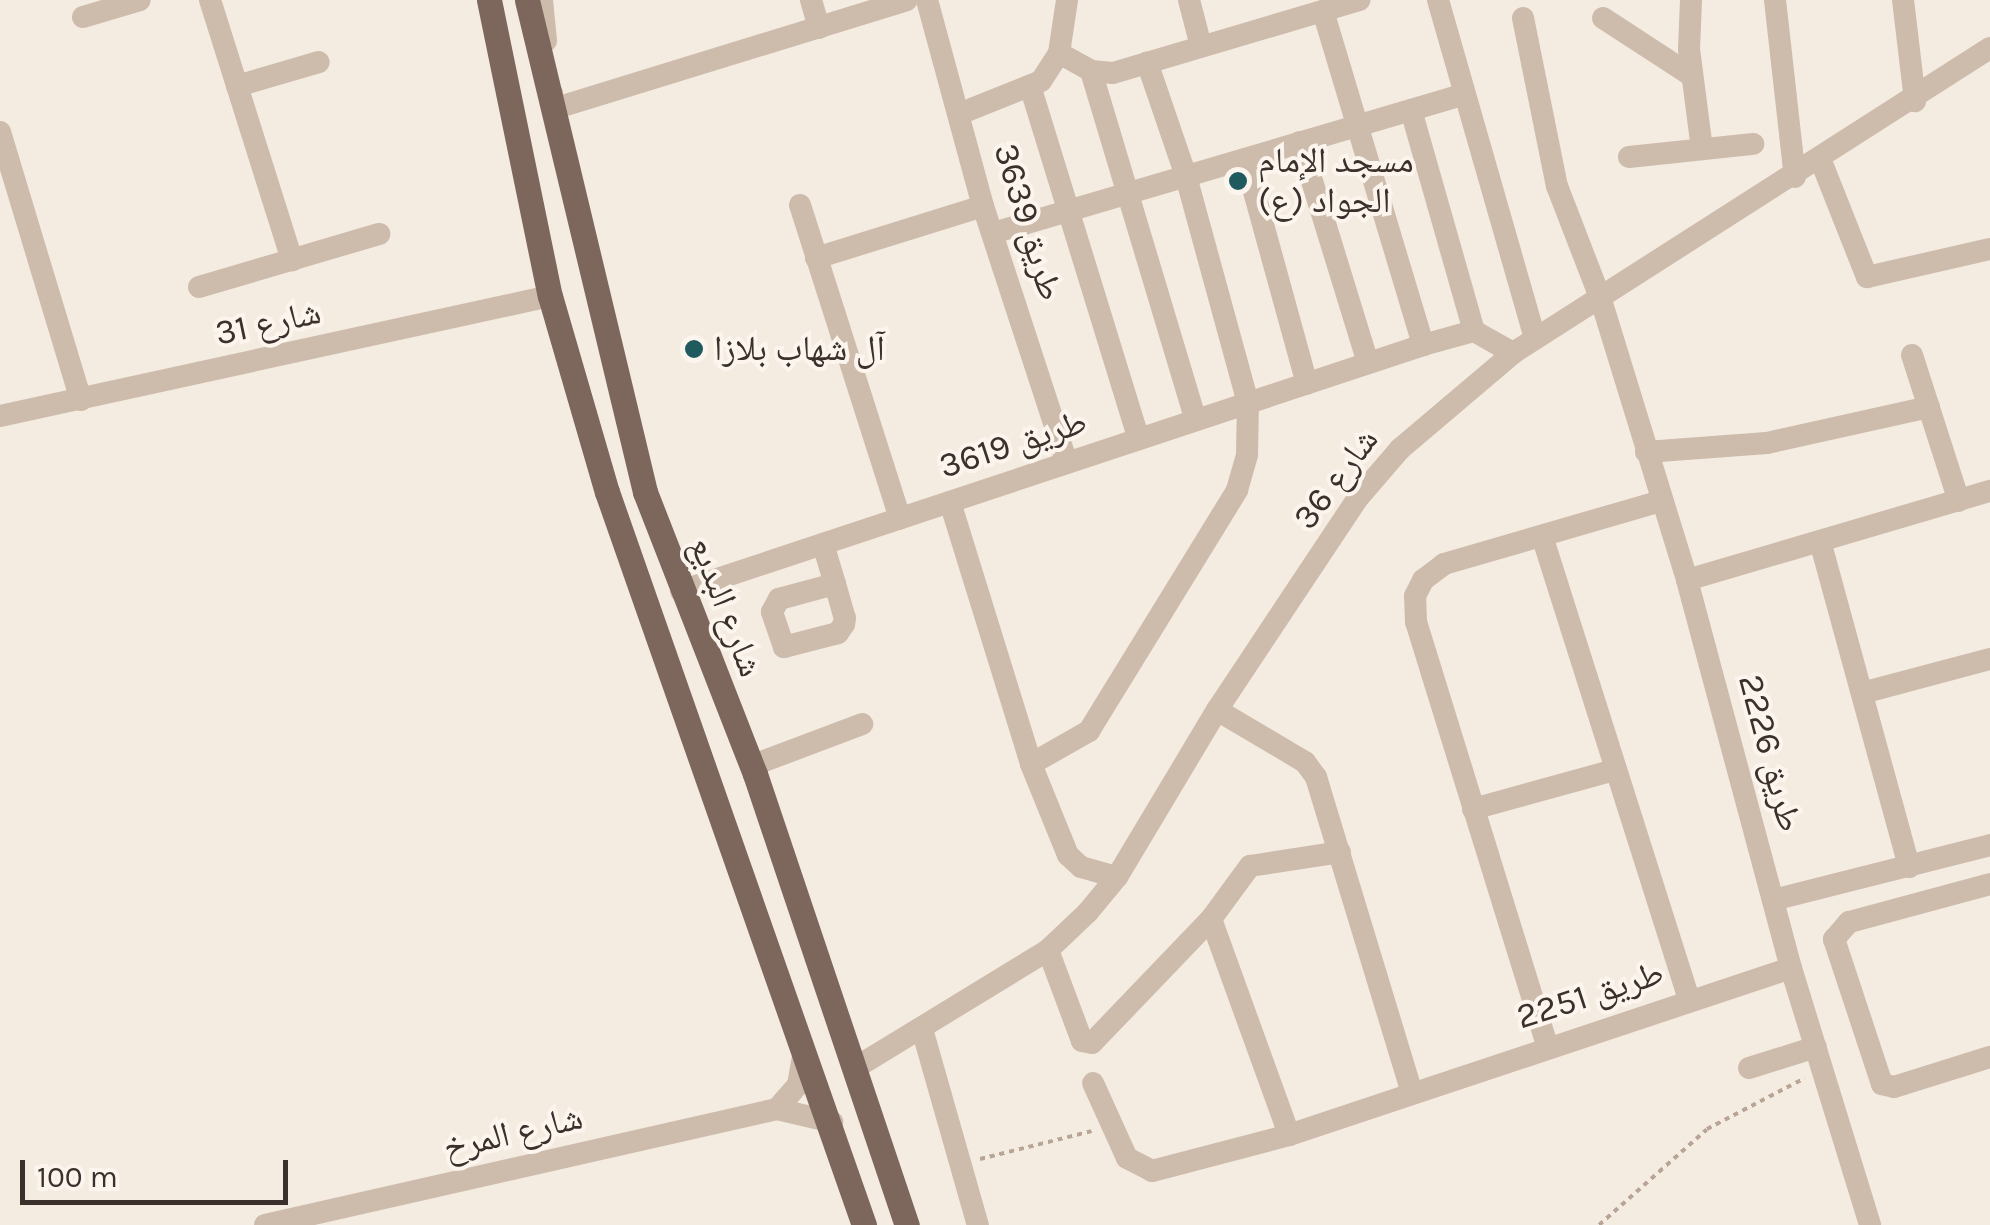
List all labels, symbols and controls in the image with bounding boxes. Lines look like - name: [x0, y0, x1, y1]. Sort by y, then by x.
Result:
- street label: طريق 3639: [984, 139, 1072, 305]
- place label: مسجد الإمام الجواد (ع): [1258, 140, 1414, 222]
- marker: مسجد الإمام الجواد (ع): [1227, 170, 1249, 192]
- street label: شارع 31: [211, 291, 325, 355]
- place label: آل شهاب بلازا: [714, 328, 885, 370]
- marker: آل شهاب بلازا: [683, 338, 705, 360]
- street label: طريق 3619: [934, 400, 1092, 488]
- street label: شارع 36: [1284, 420, 1388, 538]
- street label: شارع البديع: [680, 531, 772, 683]
- street label: طريق 2226: [1729, 670, 1811, 836]
- street label: طريق 2251: [1511, 952, 1669, 1038]
- street label: شارع المرخ: [439, 1097, 587, 1169]
- scale bar: [25, 1140, 292, 1202]
- text: 100 m: [37, 1159, 118, 1195]

